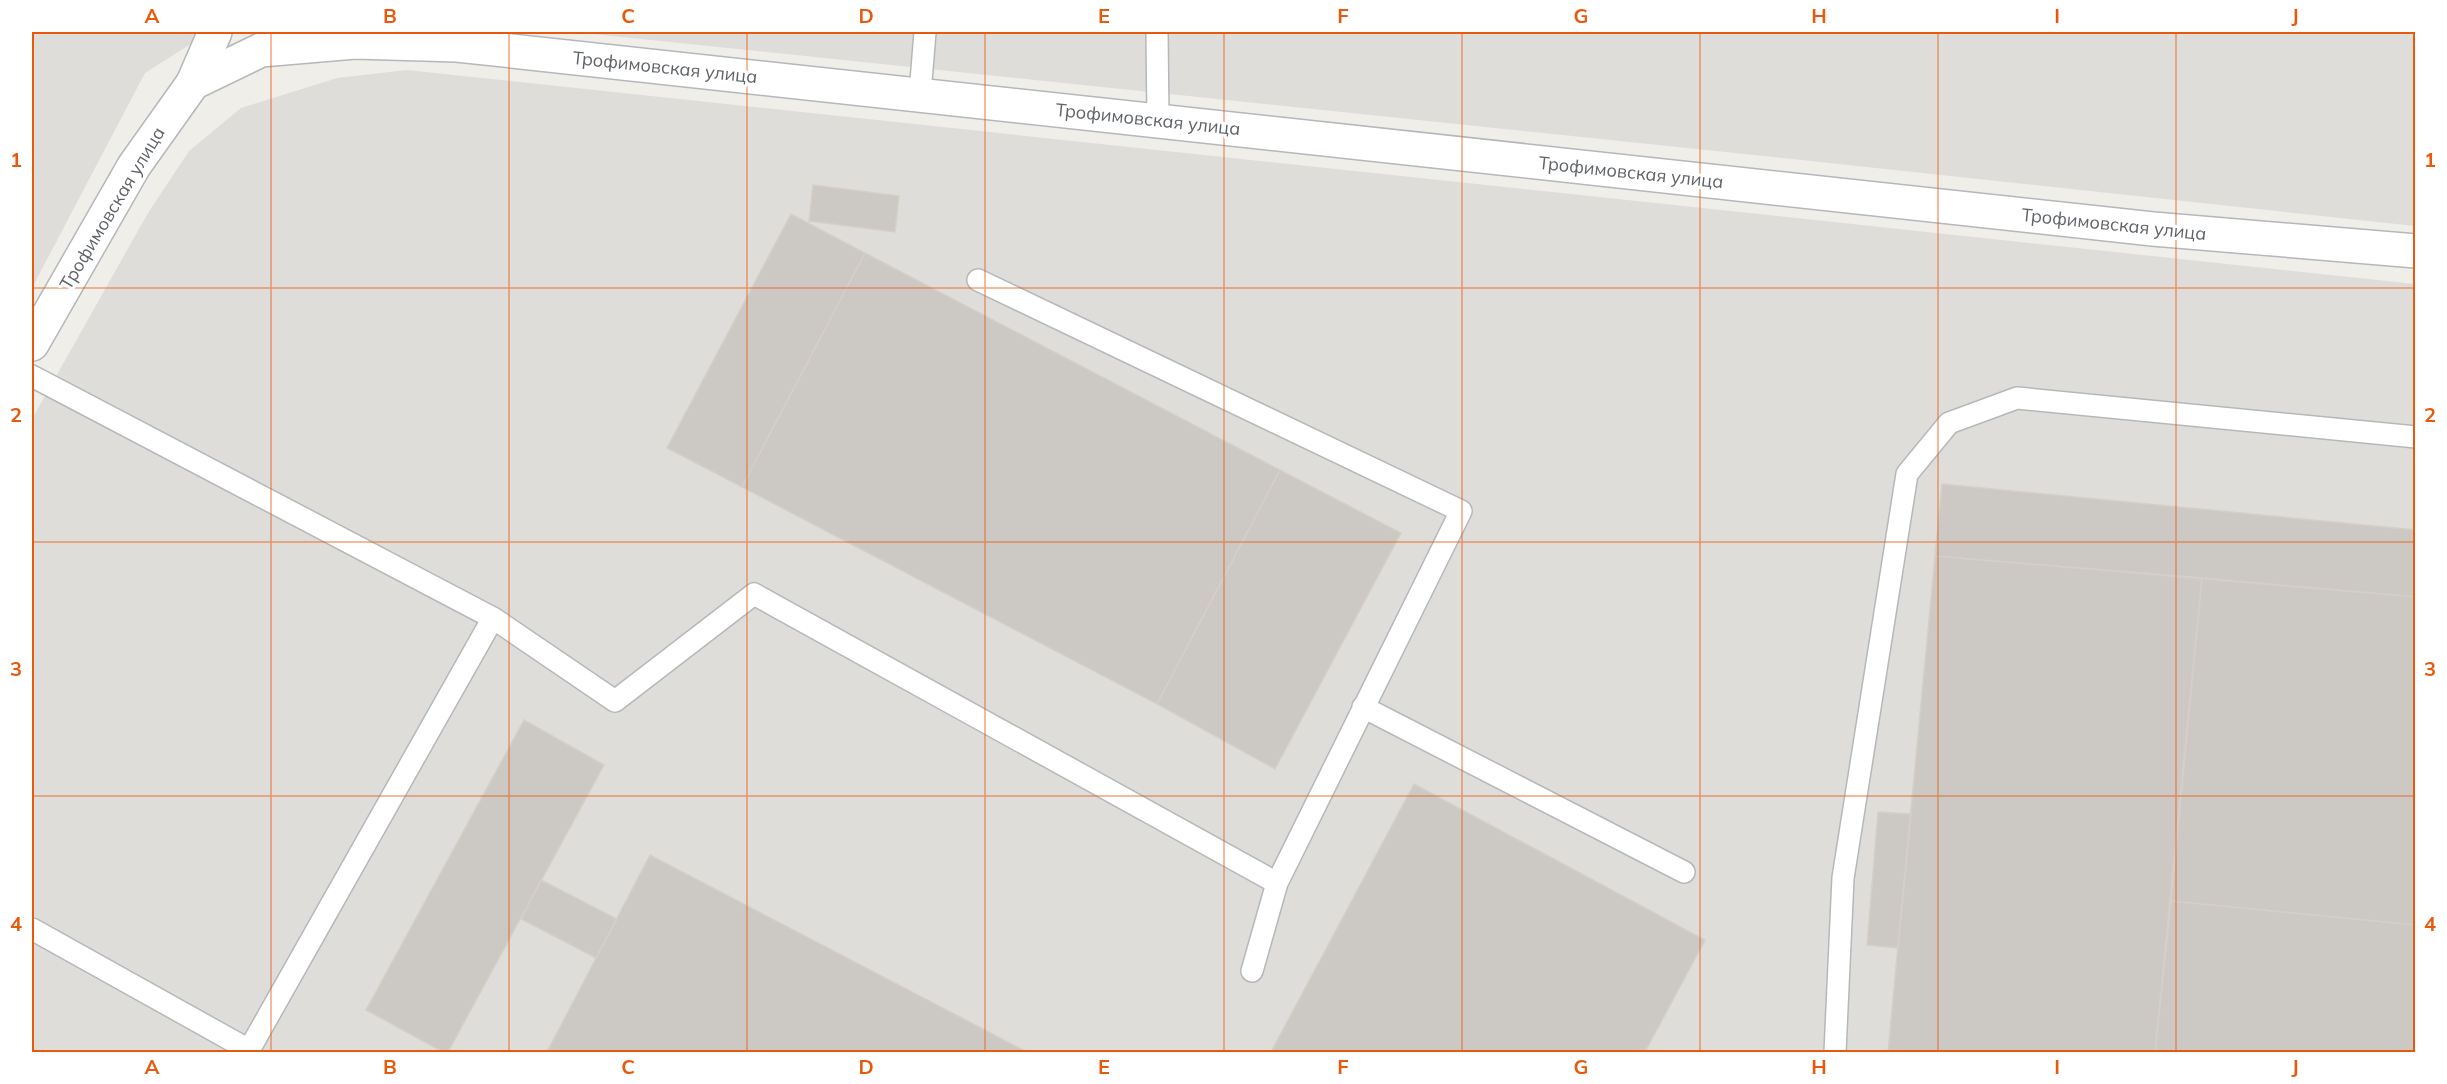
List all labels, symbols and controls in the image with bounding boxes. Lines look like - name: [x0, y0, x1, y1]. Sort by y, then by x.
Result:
- text: A: [145, 3, 160, 28]
- text: B: [383, 3, 397, 28]
- text: C: [621, 3, 635, 28]
- text: D: [858, 3, 874, 28]
- text: E: [1098, 3, 1110, 28]
- text: F: [1337, 3, 1349, 28]
- text: G: [1574, 3, 1588, 28]
- text: H: [1811, 3, 1827, 28]
- text: I: [2054, 3, 2060, 28]
- text: J: [2291, 3, 2299, 28]
- street label: Трофимовская улица: [571, 46, 759, 88]
- street label: Трофимовская улица: [1054, 98, 1242, 140]
- street label: Трофимовская улица: [54, 122, 170, 294]
- text: 1: [10, 147, 22, 172]
- text: 1: [2424, 147, 2436, 172]
- street label: Трофимовская улица: [1537, 151, 1725, 193]
- street label: Трофимовская улица: [2020, 203, 2208, 245]
- text: 2: [10, 402, 22, 427]
- text: 2: [2424, 402, 2436, 427]
- text: 3: [10, 656, 22, 681]
- text: 3: [2424, 656, 2436, 681]
- text: 4: [10, 911, 22, 936]
- text: 4: [2424, 911, 2436, 936]
- text: A: [145, 1054, 160, 1079]
- text: B: [383, 1054, 397, 1079]
- text: C: [621, 1054, 635, 1079]
- text: D: [858, 1054, 874, 1079]
- text: E: [1098, 1054, 1110, 1079]
- text: F: [1337, 1054, 1349, 1079]
- text: G: [1574, 1054, 1588, 1079]
- text: H: [1811, 1054, 1827, 1079]
- text: I: [2054, 1054, 2060, 1079]
- text: J: [2291, 1054, 2299, 1079]

